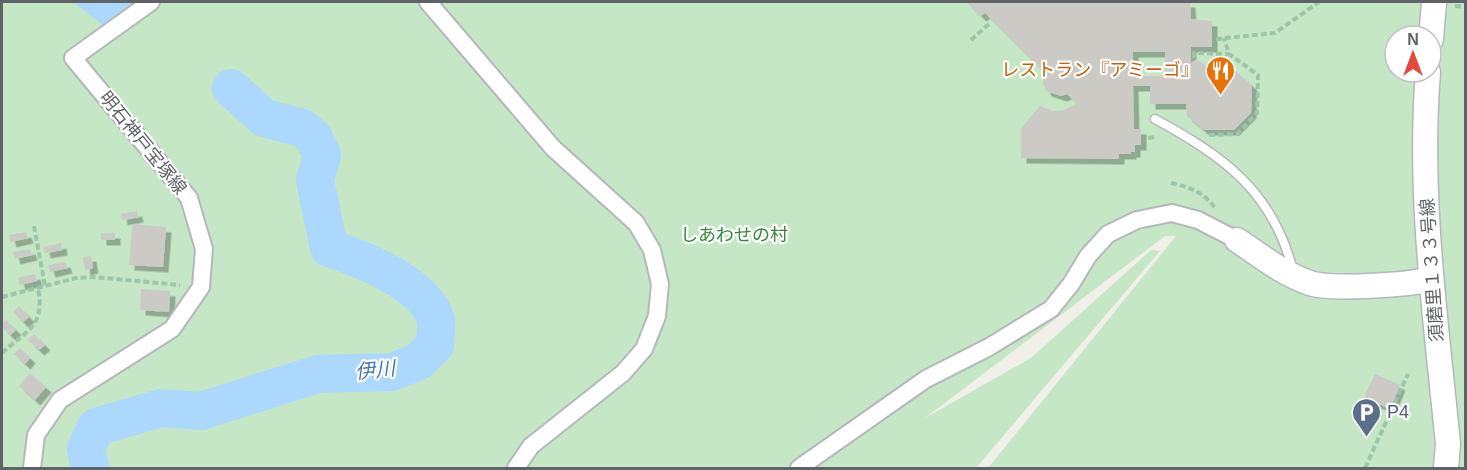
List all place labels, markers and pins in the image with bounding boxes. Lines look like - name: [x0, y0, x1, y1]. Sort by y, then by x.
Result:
- restaurant icon: レストラン『アミーゴ』: [1204, 54, 1236, 96]
- place label: レストラン『アミーゴ』: [1001, 60, 1199, 80]
- parking icon: P4: [1350, 396, 1382, 438]
- place label: P4: [1387, 402, 1409, 422]

